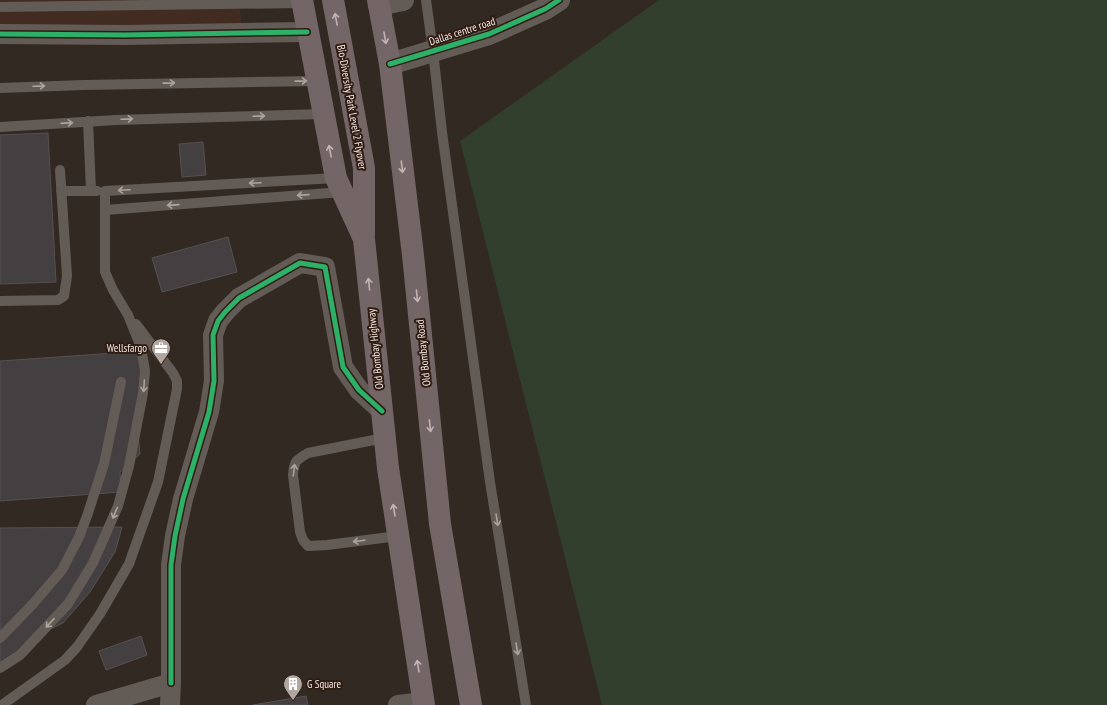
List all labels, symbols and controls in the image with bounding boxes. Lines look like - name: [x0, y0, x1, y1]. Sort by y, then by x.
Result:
- one-way arrow: [332, 13, 340, 26]
- street label: Dallas centre road: [427, 14, 497, 48]
- one-way arrow: [381, 32, 389, 45]
- street label: Bio-Diversity Park Level 2 Flyover: [334, 44, 370, 170]
- one-way arrow: [294, 77, 307, 85]
- one-way arrow: [162, 79, 175, 87]
- one-way arrow: [32, 83, 45, 90]
- one-way arrow: [252, 112, 265, 119]
- one-way arrow: [120, 115, 133, 123]
- one-way arrow: [60, 119, 73, 126]
- one-way arrow: [326, 145, 334, 158]
- one-way arrow: [398, 160, 406, 173]
- one-way arrow: [249, 179, 262, 187]
- one-way arrow: [118, 186, 131, 193]
- one-way arrow: [297, 192, 310, 199]
- one-way arrow: [167, 201, 180, 209]
- one-way arrow: [365, 278, 372, 291]
- one-way arrow: [413, 289, 421, 302]
- street label: Old Bombay Highway: [364, 307, 386, 390]
- street label: Old Bombay Road: [413, 319, 433, 387]
- office icon: Wellsfargo: [150, 337, 172, 365]
- place label: Wellsfargo: [107, 341, 147, 355]
- one-way arrow: [140, 379, 147, 392]
- one-way arrow: [427, 419, 434, 432]
- one-way arrow: [290, 464, 298, 477]
- one-way arrow: [390, 504, 398, 517]
- one-way arrow: [111, 506, 119, 518]
- one-way arrow: [493, 513, 501, 526]
- one-way arrow: [353, 537, 366, 545]
- one-way arrow: [45, 618, 54, 629]
- one-way arrow: [513, 642, 521, 655]
- one-way arrow: [414, 660, 422, 673]
- building icon: G Square: [282, 673, 304, 701]
- place label: G Square: [307, 677, 341, 691]

